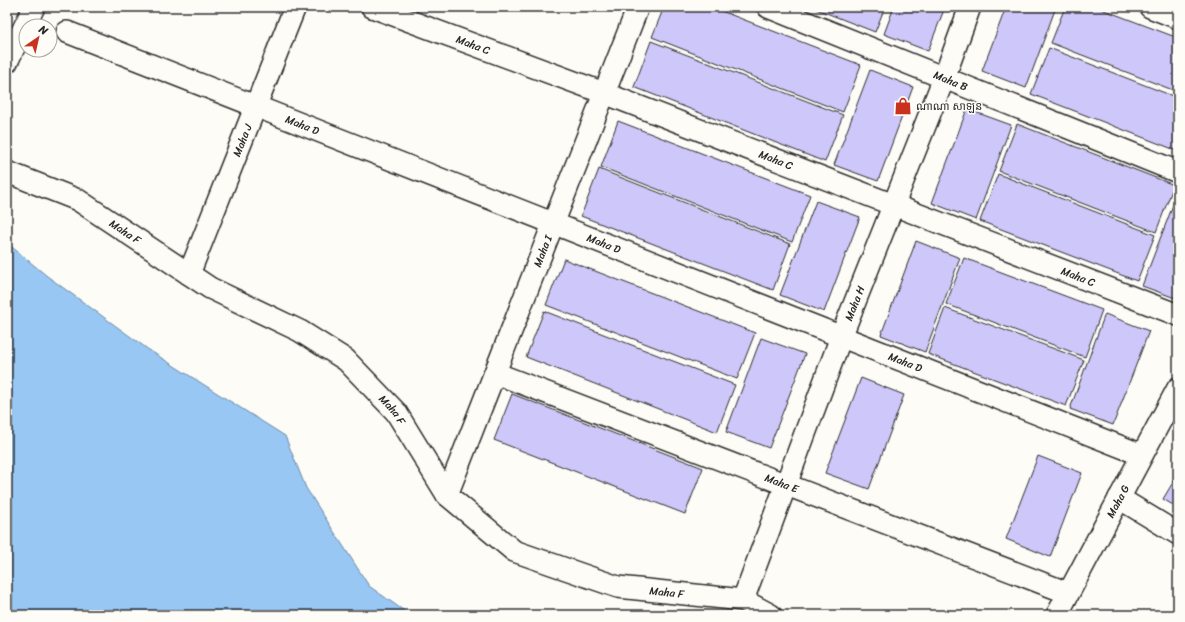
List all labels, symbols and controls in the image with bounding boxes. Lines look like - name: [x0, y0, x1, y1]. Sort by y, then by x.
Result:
- north arrow: [18, 18, 58, 58]
- text: N: [34, 20, 52, 40]
- street label: Maha C: [453, 30, 493, 60]
- street label: Maha B: [930, 66, 971, 96]
- shop icon: ណាណា សាឡន: [893, 96, 913, 116]
- place label: ណាណា សាឡន: [916, 97, 982, 116]
- street label: Maha D: [282, 110, 323, 141]
- street label: Maha J: [228, 120, 258, 160]
- street label: Maha C: [756, 145, 796, 175]
- street label: Maha F: [105, 214, 145, 250]
- street label: Maha D: [584, 228, 624, 259]
- street label: Maha I: [528, 232, 558, 270]
- street label: Maha C: [1058, 262, 1098, 292]
- street label: Maha H: [839, 283, 871, 324]
- street label: Maha D: [885, 347, 926, 378]
- street label: Maha F: [374, 390, 411, 429]
- street label: Maha E: [762, 468, 802, 499]
- street label: Maha G: [1101, 481, 1135, 522]
- street label: Maha F: [648, 581, 686, 604]

